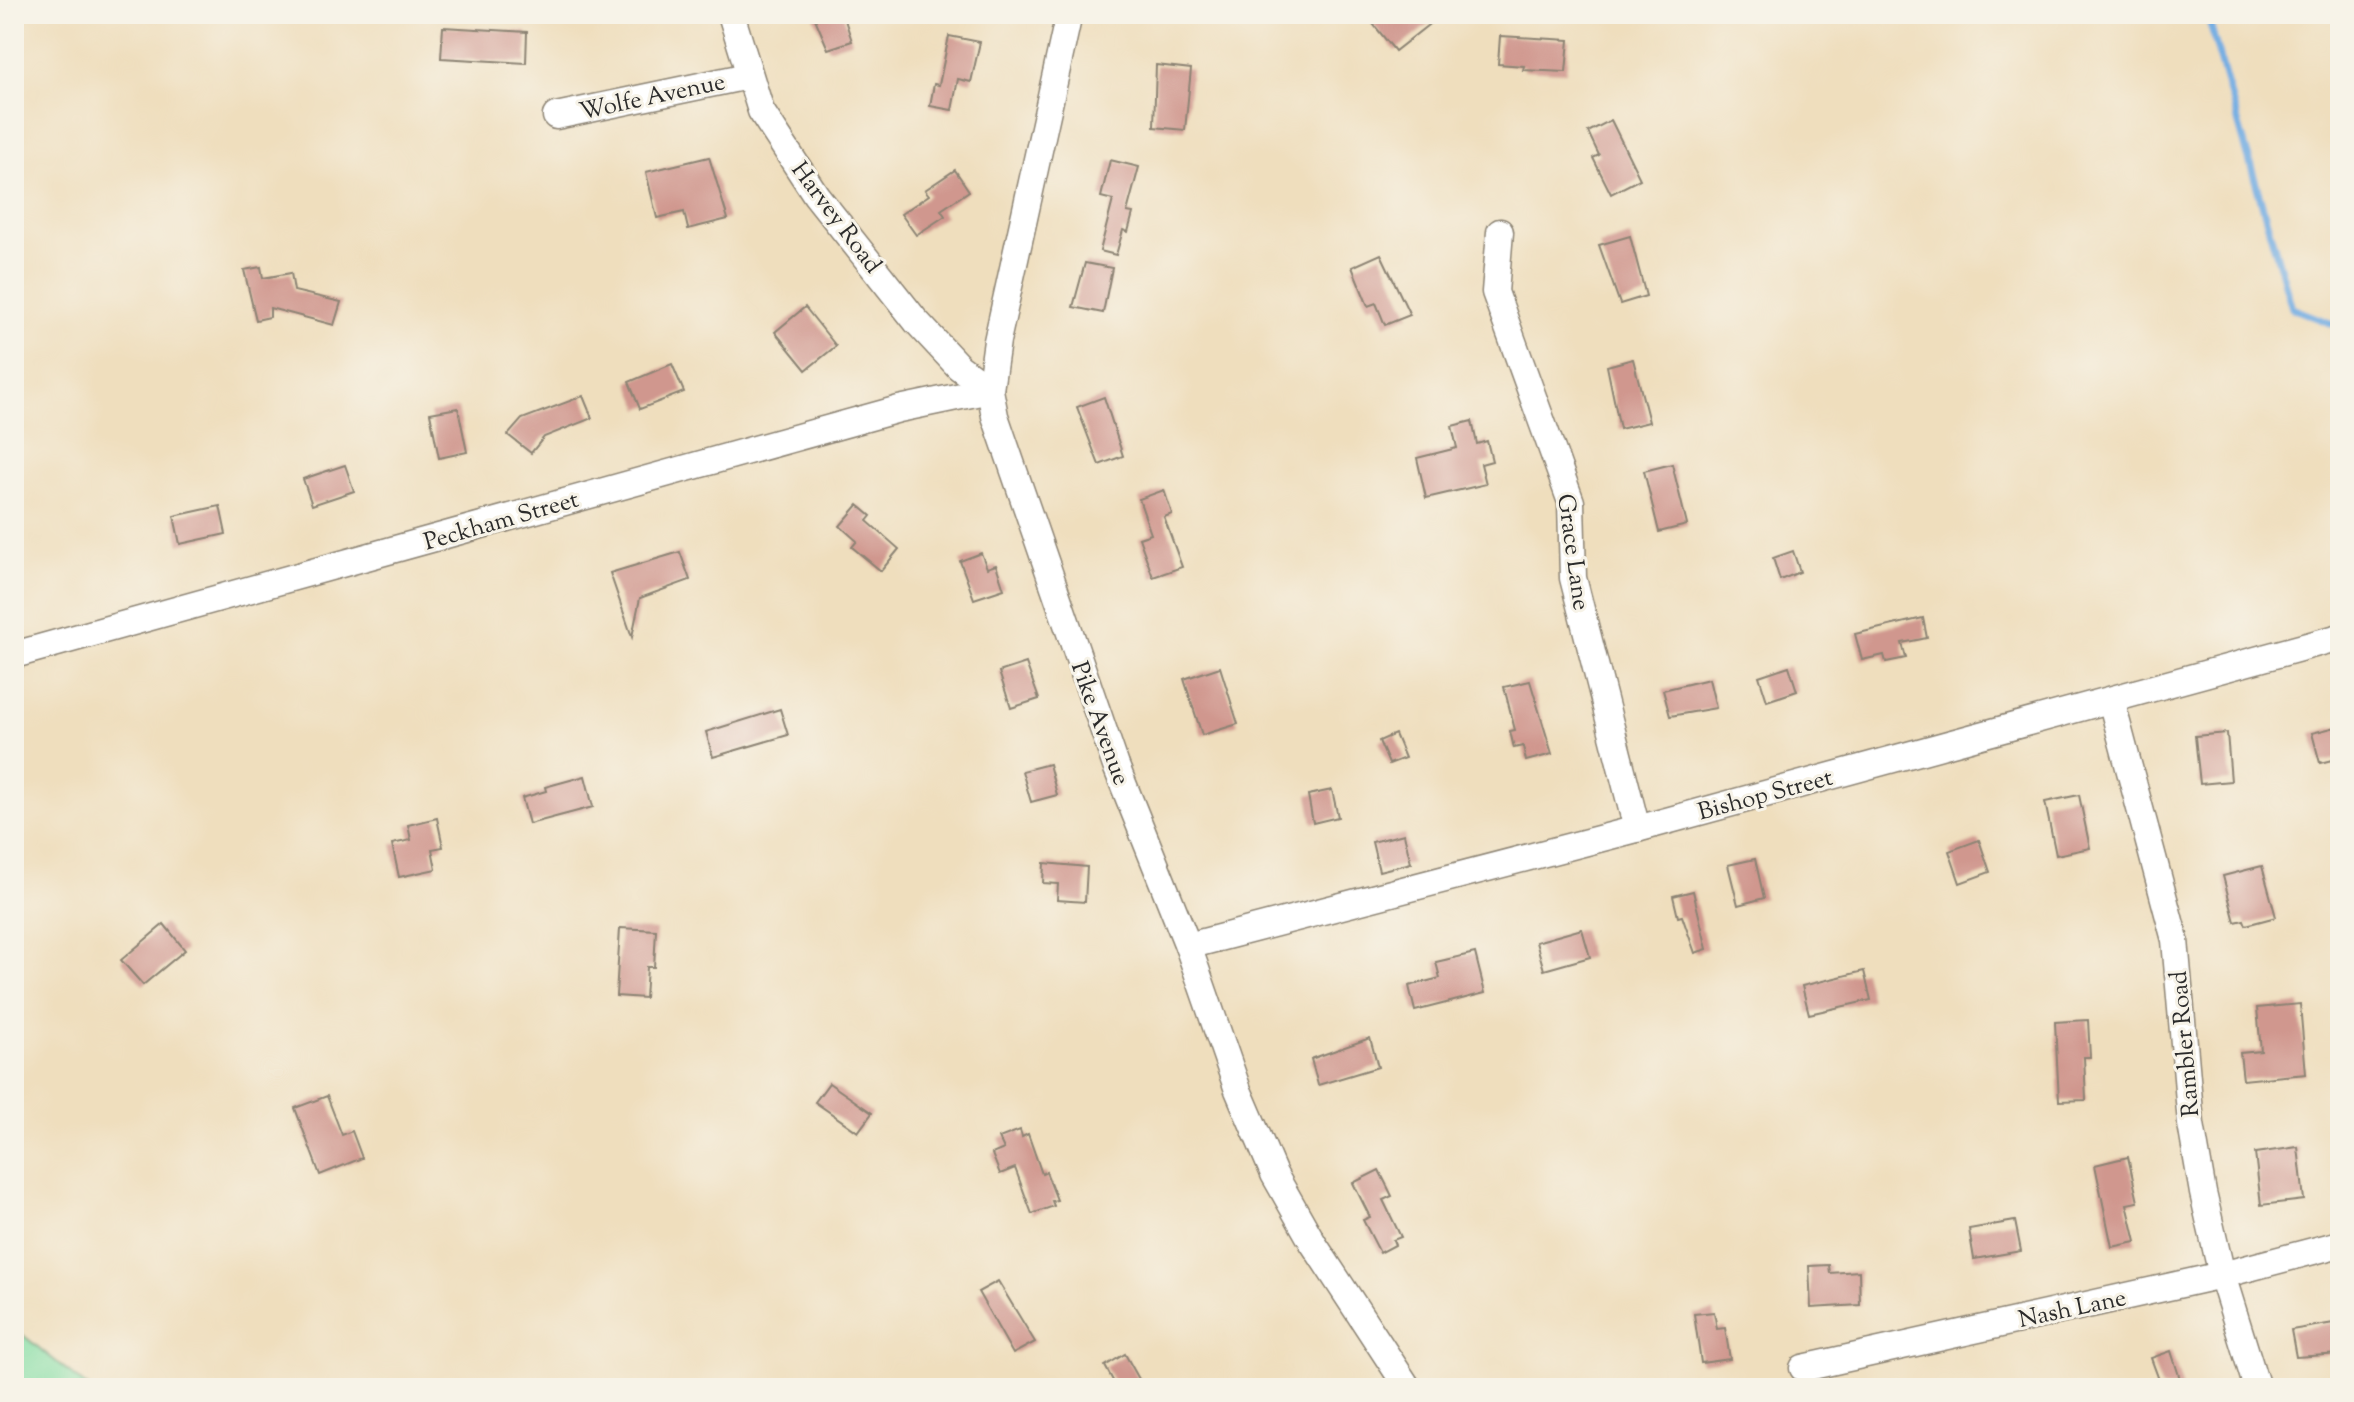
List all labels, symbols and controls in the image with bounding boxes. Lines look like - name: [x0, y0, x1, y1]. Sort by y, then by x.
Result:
- street label: Wolfe Avenue: [576, 66, 728, 130]
- street label: Harvey Road: [782, 155, 889, 282]
- street label: Peckham Street: [420, 484, 583, 560]
- street label: Grace Lane: [1547, 492, 1597, 613]
- street label: Pike Avenue: [1061, 657, 1137, 790]
- street label: Bishop Street: [1694, 762, 1837, 830]
- street label: Rambler Road: [2163, 969, 2209, 1118]
- street label: Nash Lane: [2015, 1282, 2129, 1338]

